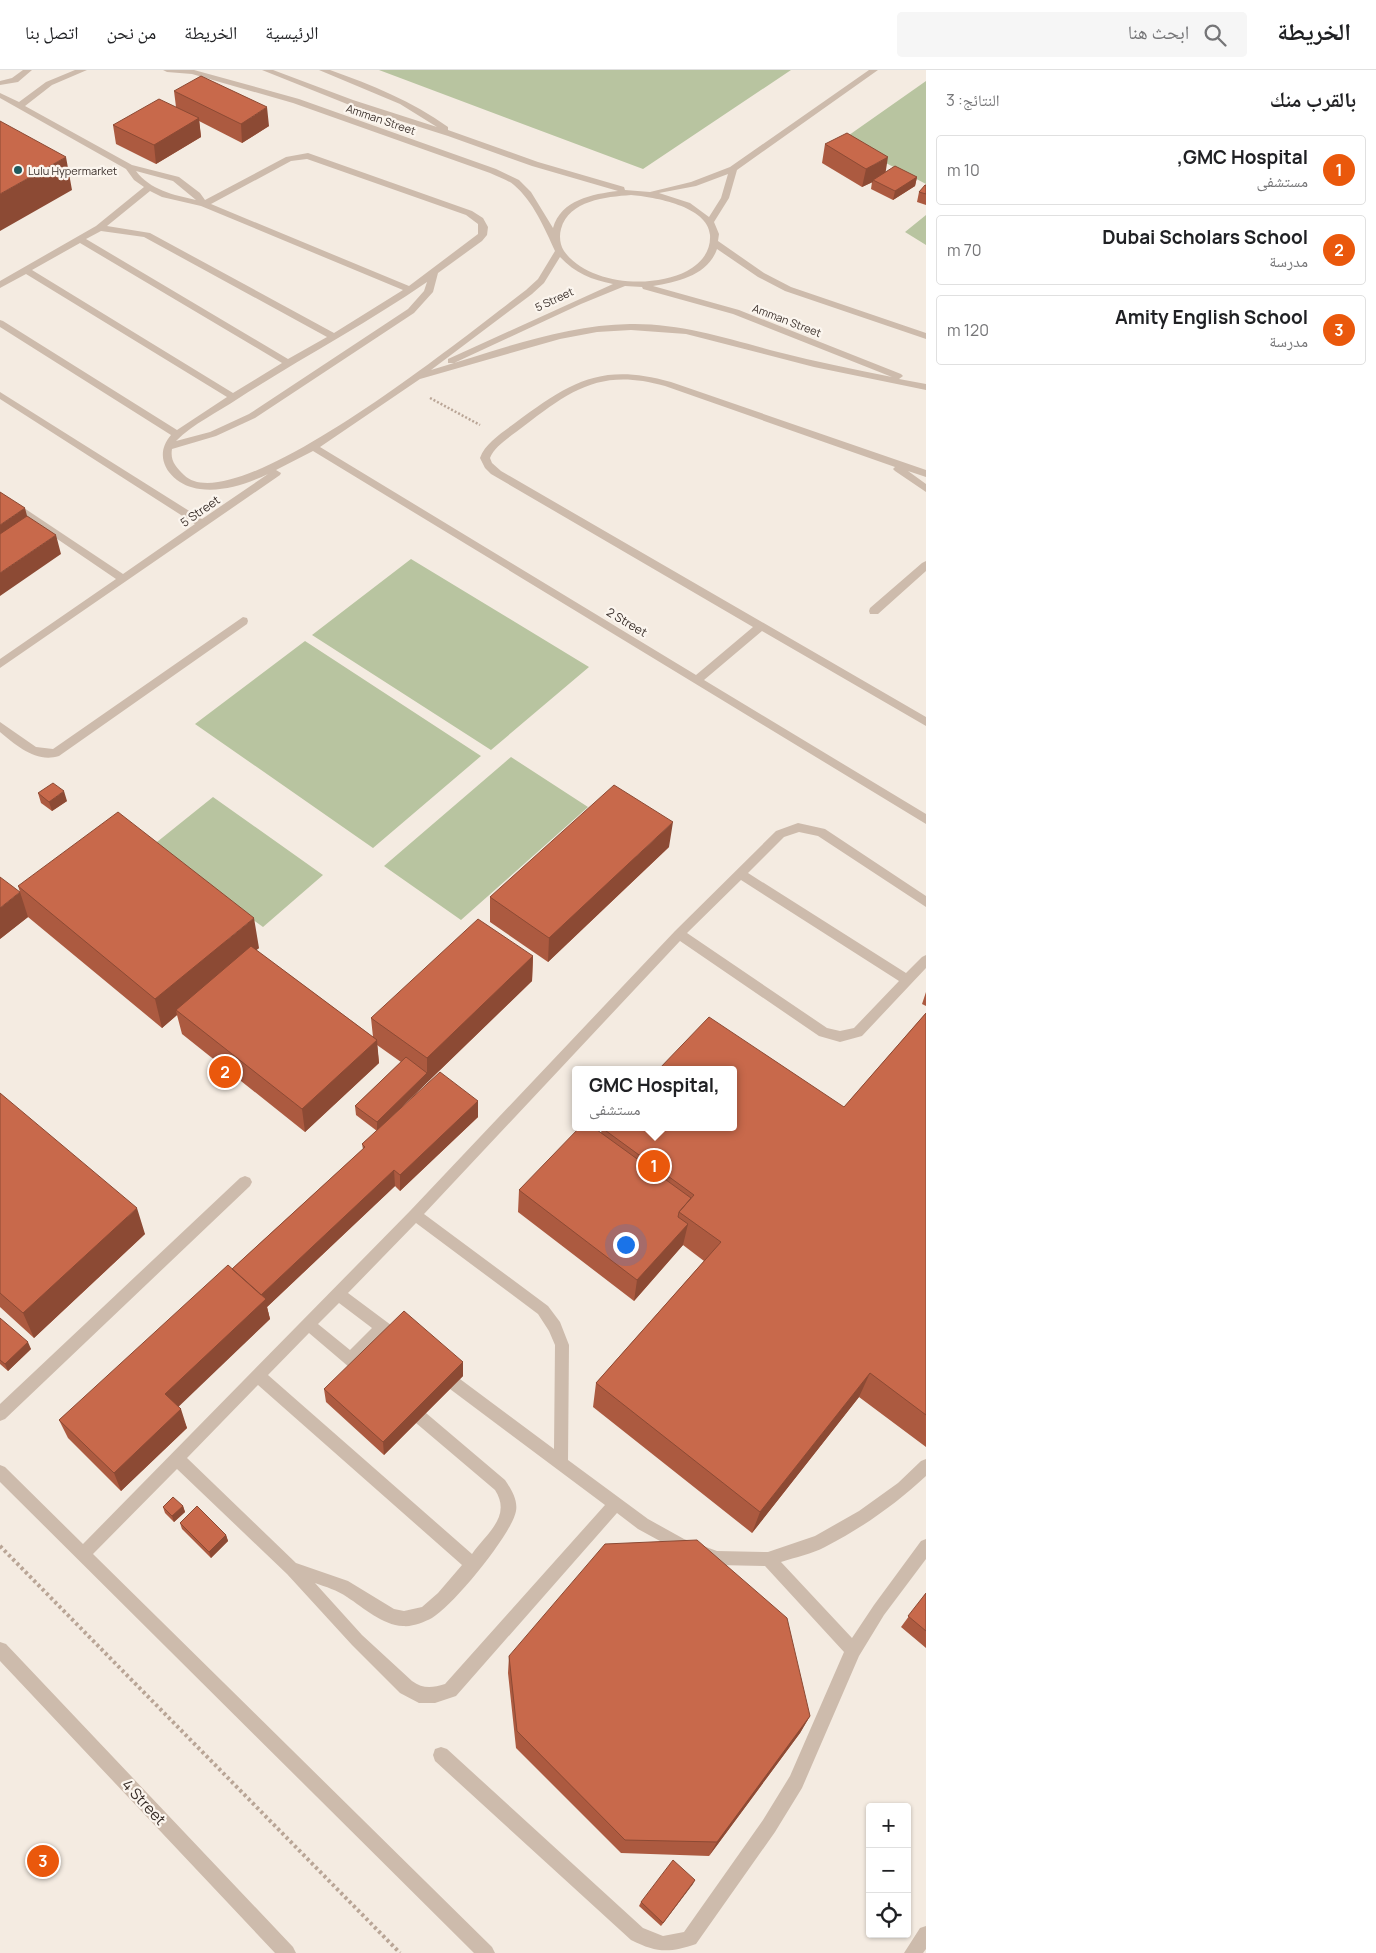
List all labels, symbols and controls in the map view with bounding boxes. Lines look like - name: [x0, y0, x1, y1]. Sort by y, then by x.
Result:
- search box: [897, 12, 1247, 57]
- text: الخريطة: [1277, 14, 1351, 47]
- text: ابحث هنا: [1128, 19, 1189, 45]
- text: اتصل بنا: [25, 20, 78, 44]
- text: من نحن: [106, 20, 156, 44]
- text: الخريطة: [184, 20, 237, 44]
- text: الرئيسية: [265, 20, 319, 44]
- icon: search: [1201, 21, 1229, 49]
- text: بالقرب منك: [1270, 85, 1356, 113]
- text: النتائج: 3: [946, 89, 1000, 111]
- street label: Amman Street: [344, 100, 418, 138]
- text: GMC Hospital,: [1177, 144, 1308, 170]
- text: 10 m: [947, 159, 980, 181]
- text: 1: [1336, 159, 1343, 181]
- place label: Lulu Hypermarket: [28, 163, 117, 178]
- marker: Lulu Hypermarket: [12, 164, 24, 176]
- text: مستشفى: [1257, 170, 1308, 192]
- text: Dubai Scholars School: [1102, 224, 1308, 250]
- text: 70 m: [947, 239, 982, 261]
- text: 2: [1334, 239, 1344, 261]
- text: مدرسة: [1269, 250, 1308, 272]
- street label: 5 Street: [532, 284, 576, 314]
- street label: Amman Street: [750, 300, 824, 340]
- text: Amity English School: [1115, 304, 1308, 330]
- text: 120 m: [947, 319, 989, 341]
- text: 3: [1334, 319, 1344, 341]
- text: مدرسة: [1269, 330, 1308, 352]
- street label: 5 Street: [177, 491, 223, 531]
- street label: 2 Street: [604, 603, 651, 641]
- pin: 2: [209, 1053, 241, 1091]
- popup: [572, 1066, 737, 1131]
- text: GMC Hospital,: [589, 1072, 720, 1098]
- text: مستشفى: [589, 1098, 641, 1120]
- pin: 1: [638, 1147, 670, 1185]
- your location: [613, 1232, 639, 1258]
- street label: 4 Street: [117, 1774, 171, 1830]
- map controls: [866, 1803, 911, 1938]
- button: +: [866, 1803, 911, 1848]
- pin: 3: [27, 1842, 59, 1880]
- button: −: [866, 1848, 911, 1893]
- button: locate: [866, 1893, 911, 1938]

